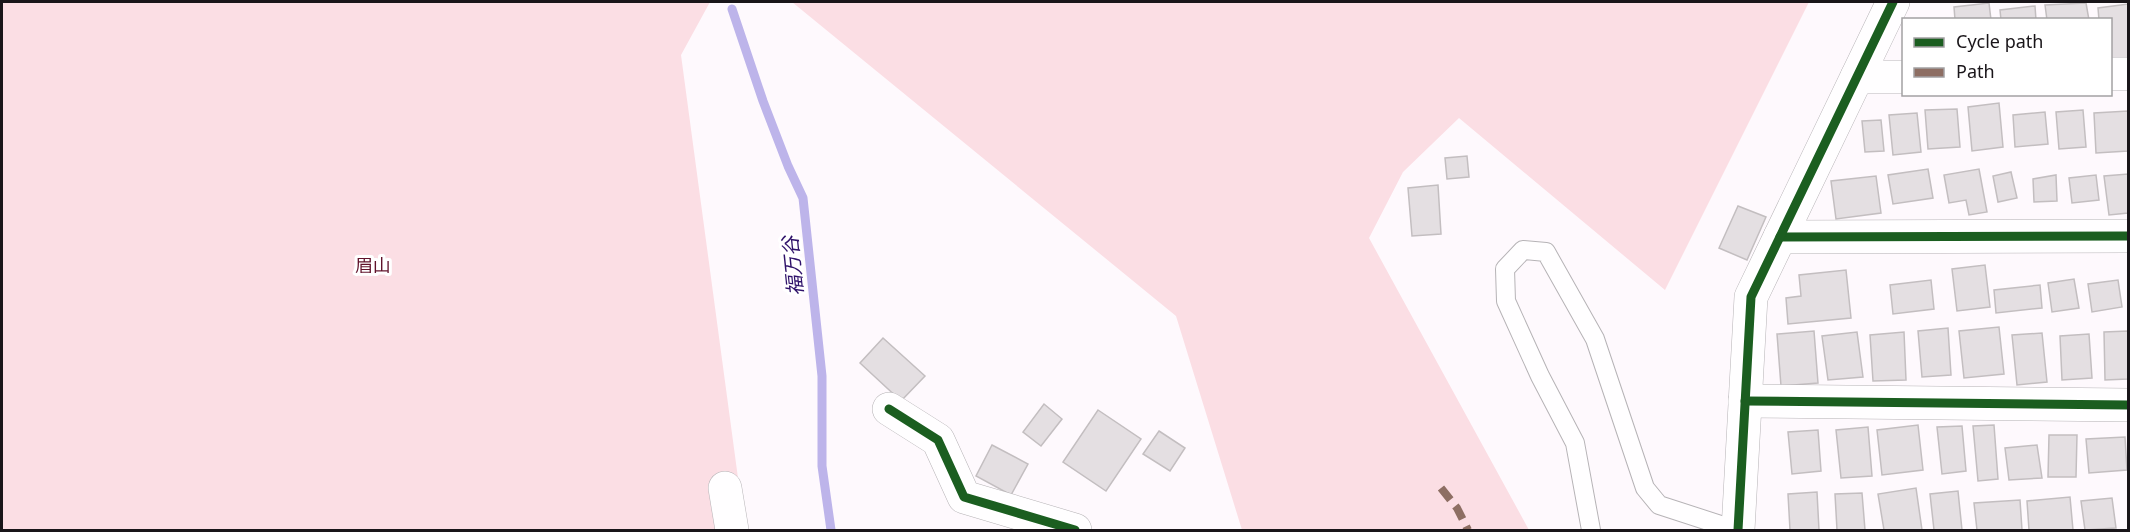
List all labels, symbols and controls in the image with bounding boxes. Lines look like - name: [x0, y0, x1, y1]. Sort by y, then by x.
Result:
- legend: [1902, 18, 2112, 96]
- text: Cycle path: [1956, 29, 2043, 53]
- text: Path: [1956, 59, 1995, 83]
- water label: 福万谷: [776, 233, 809, 297]
- park label: 眉山: [355, 253, 391, 277]

